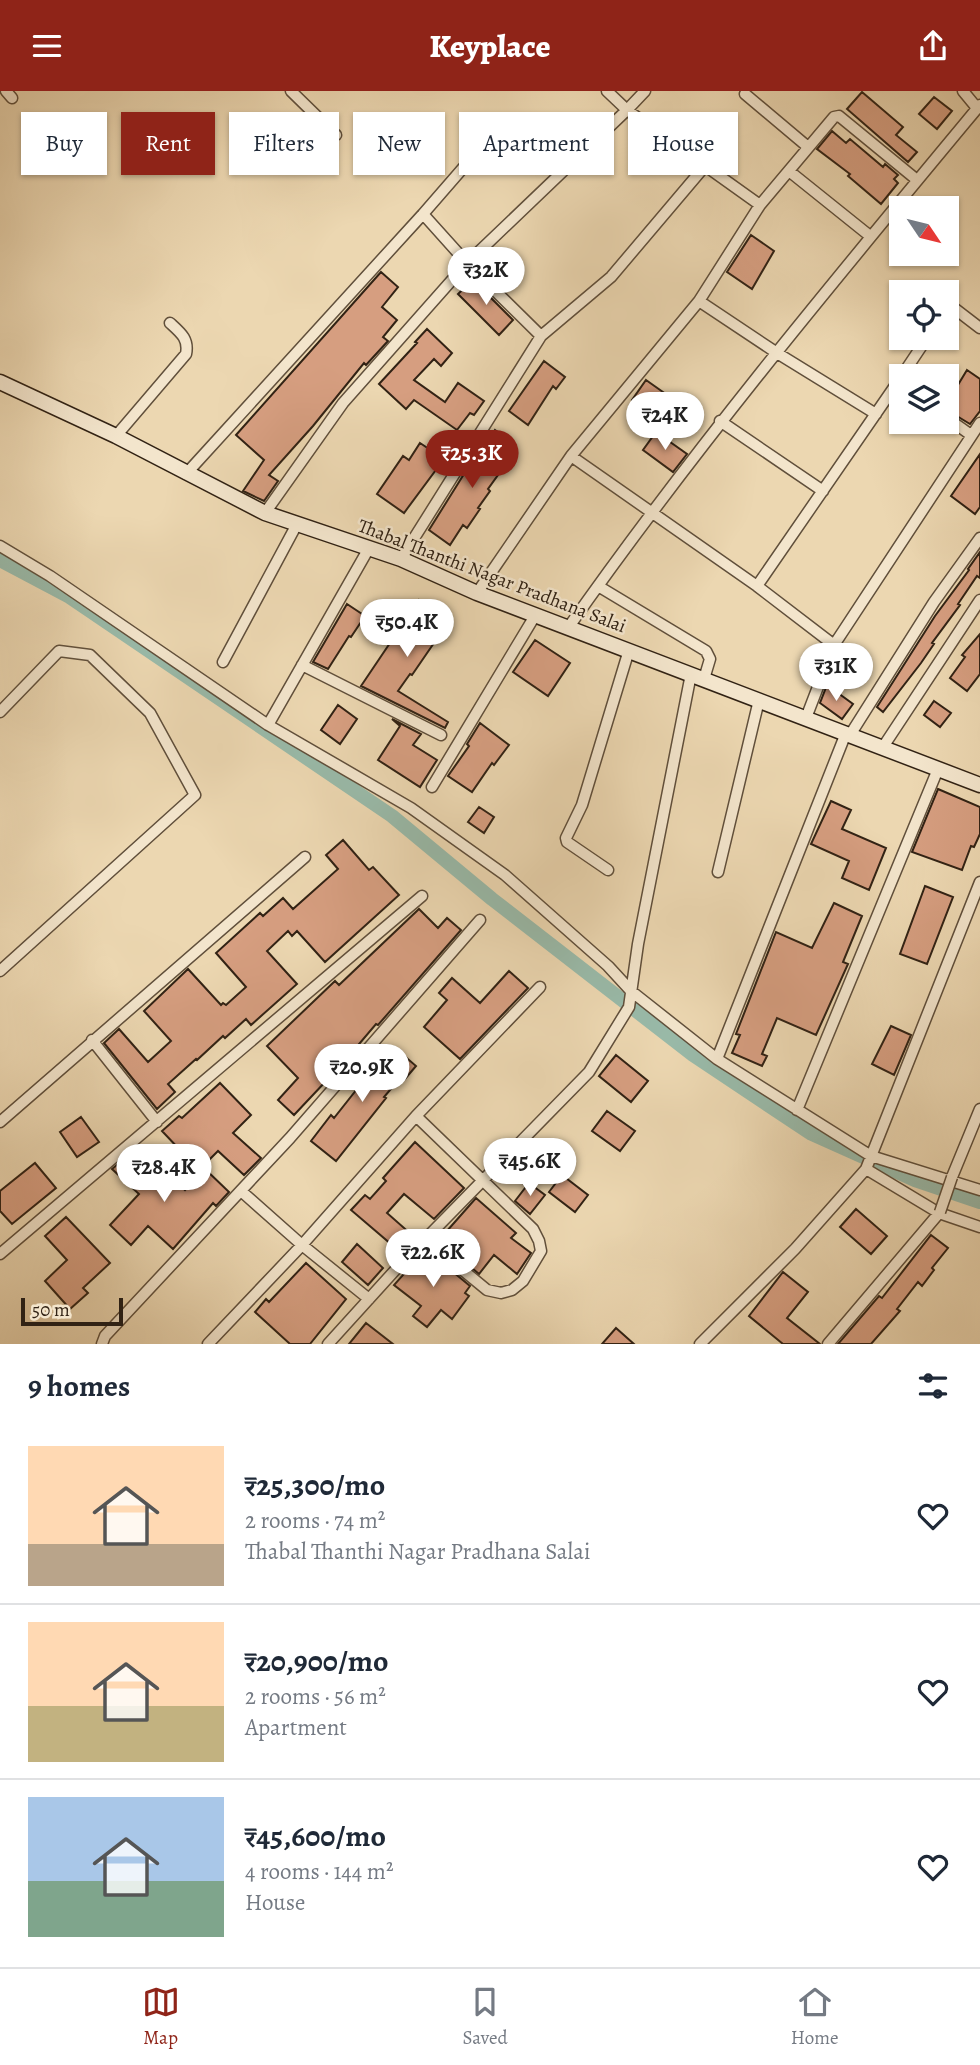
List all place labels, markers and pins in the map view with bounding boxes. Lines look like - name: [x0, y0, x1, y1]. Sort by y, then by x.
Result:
- pin: ₹32K: [445, 247, 527, 307]
- pin: ₹24K: [624, 393, 706, 452]
- pin: ₹25.3K: [415, 431, 529, 490]
- pin: ₹50.4K: [350, 599, 464, 659]
- pin: ₹31K: [795, 643, 877, 703]
- pin: ₹20.9K: [305, 1045, 419, 1104]
- pin: ₹45.6K: [473, 1139, 587, 1198]
- pin: ₹28.4K: [107, 1145, 221, 1204]
- pin: ₹22.6K: [376, 1229, 490, 1289]

